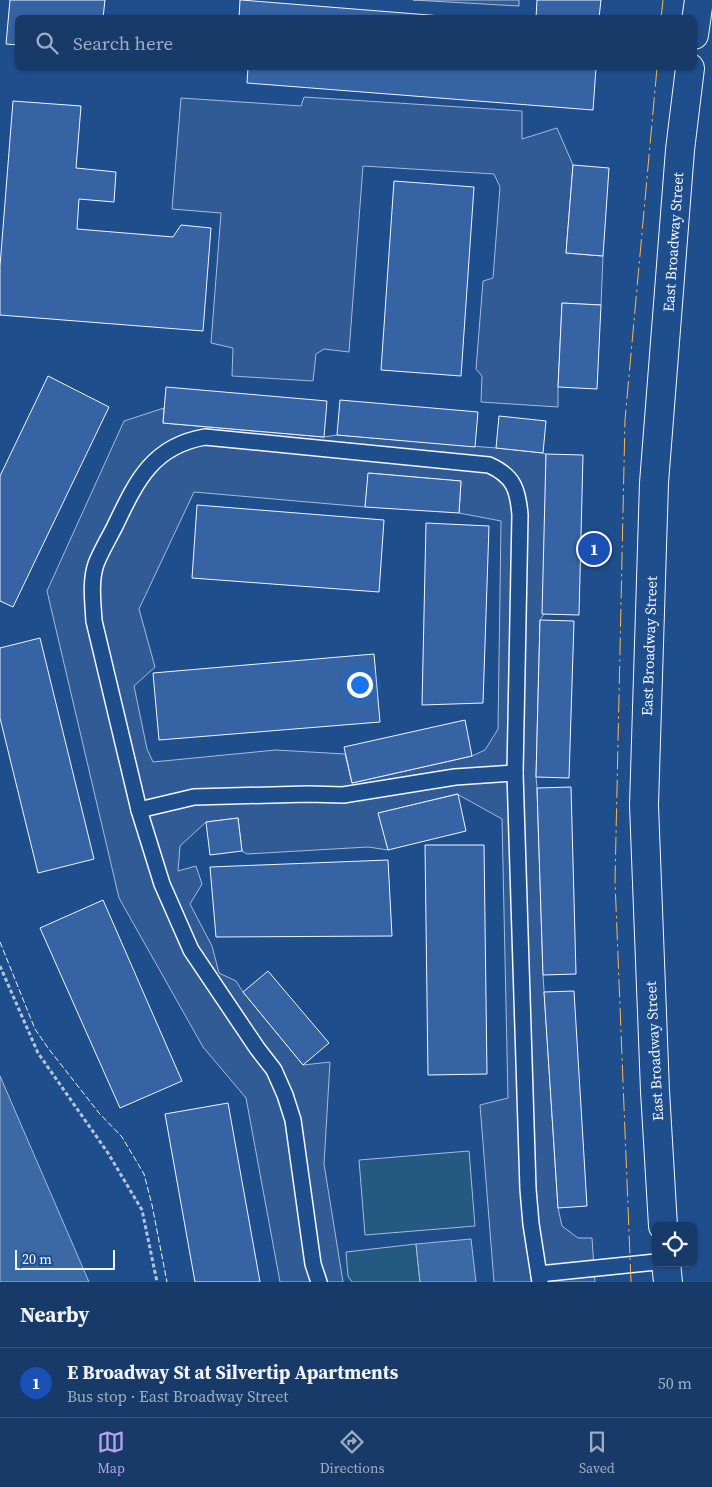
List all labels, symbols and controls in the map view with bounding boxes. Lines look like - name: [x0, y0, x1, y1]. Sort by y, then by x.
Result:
- search box: [15, 15, 697, 70]
- icon: search: [33, 29, 61, 57]
- text: Search here: [73, 30, 173, 56]
- street label: East Broadway Street: [658, 171, 688, 313]
- pin: 1: [578, 530, 610, 568]
- street label: East Broadway Street: [636, 576, 662, 716]
- your location: [347, 672, 373, 698]
- street label: East Broadway Street: [640, 980, 668, 1121]
- map controls: [652, 1222, 697, 1267]
- button: locate: [652, 1222, 697, 1267]
- scale bar: [15, 1247, 115, 1270]
- text: 20 m: [22, 1249, 52, 1269]
- text: Nearby: [20, 1300, 90, 1329]
- text: E Broadway St at Silvertip Apartments: [67, 1359, 398, 1385]
- text: 1: [32, 1372, 40, 1394]
- text: 50 m: [658, 1372, 692, 1394]
- text: Bus stop · East Broadway Street: [67, 1385, 289, 1407]
- tab: Map: [97, 1428, 125, 1478]
- tab: Directions: [320, 1428, 384, 1478]
- tab: Saved: [579, 1428, 615, 1478]

